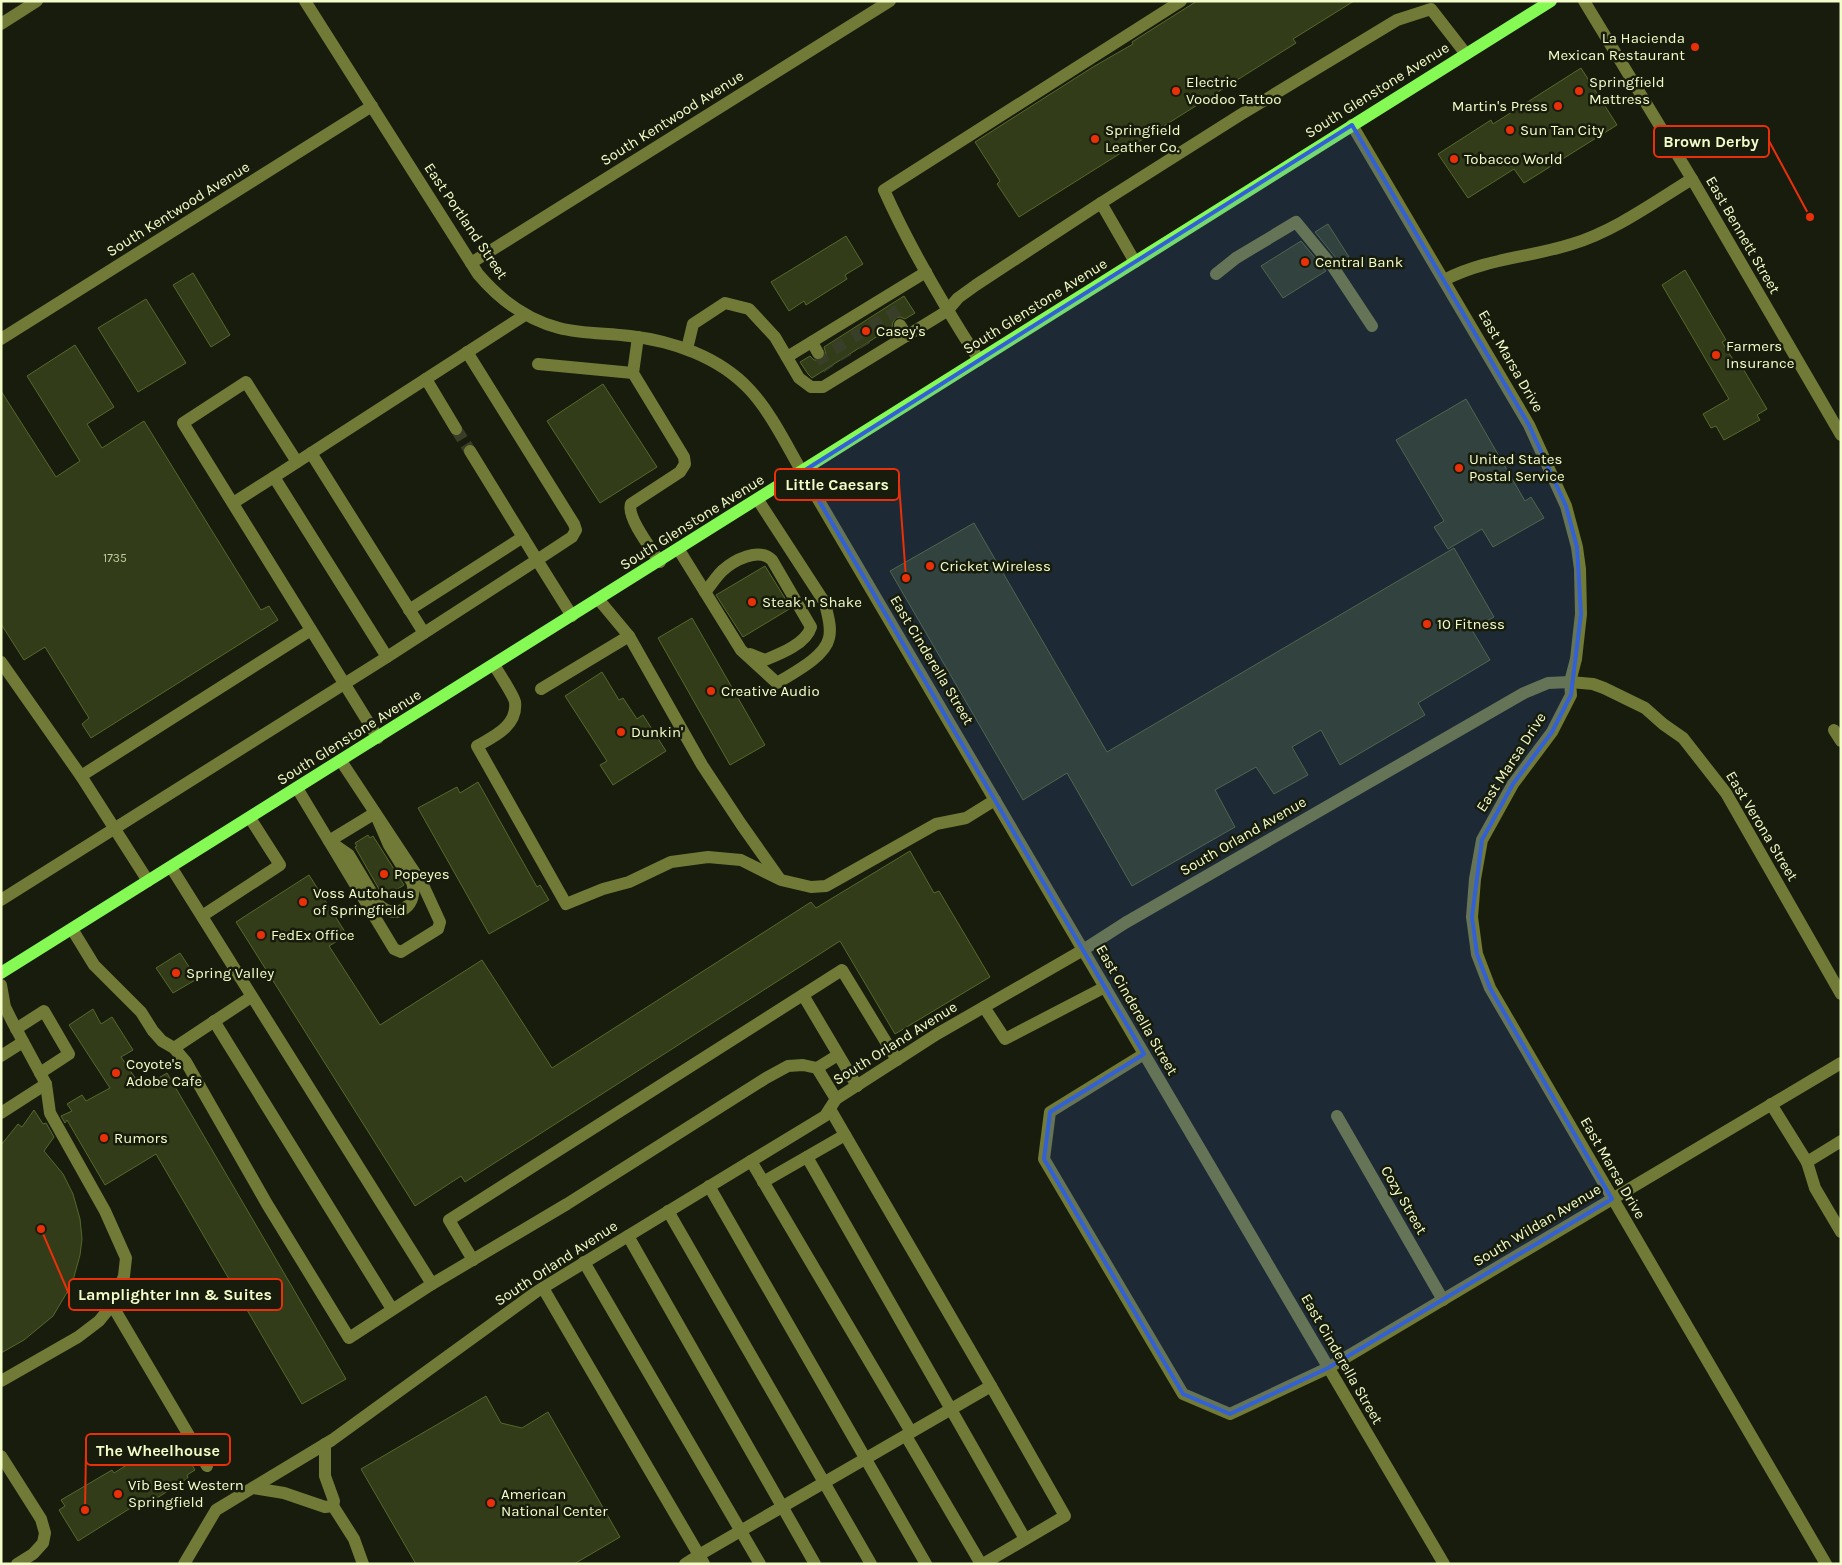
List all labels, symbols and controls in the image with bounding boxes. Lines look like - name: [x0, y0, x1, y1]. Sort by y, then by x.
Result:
- place label: La Hacienda Mexican Restaurant: [1548, 29, 1685, 64]
- street label: South Glenstone Avenue: [1302, 38, 1452, 142]
- marker: La Hacienda Mexican Restaurant: [1689, 41, 1701, 53]
- street label: South Kentwood Avenue: [597, 67, 747, 169]
- place label: Electric Voodoo Tattoo: [1186, 73, 1281, 108]
- place label: Springfield Mattress: [1589, 73, 1665, 108]
- marker: Electric Voodoo Tattoo: [1170, 85, 1182, 97]
- marker: Springfield Mattress: [1573, 85, 1585, 97]
- place label: Martin's Press: [1452, 97, 1548, 115]
- marker: Martin's Press: [1552, 100, 1564, 112]
- place label: Springfield Leather Co.: [1105, 121, 1181, 156]
- place label: Sun Tan City: [1520, 121, 1604, 139]
- marker: Sun Tan City: [1504, 124, 1516, 136]
- callout: Brown Derby: [1654, 126, 1769, 157]
- text: Brown Derby: [1663, 132, 1759, 151]
- marker: Springfield Leather Co.: [1089, 133, 1101, 145]
- place label: Tobacco World: [1464, 150, 1563, 168]
- marker: Tobacco World: [1448, 153, 1460, 165]
- street label: South Kentwood Avenue: [103, 158, 253, 260]
- street label: East Portland Street: [420, 159, 512, 283]
- street label: East Bennett Street: [1702, 173, 1784, 297]
- place label: Central Bank: [1315, 253, 1403, 271]
- street label: South Glenstone Avenue: [960, 254, 1110, 358]
- marker: Central Bank: [1299, 256, 1311, 268]
- street label: East Marsa Drive: [1474, 307, 1548, 415]
- place label: Casey's: [876, 322, 926, 340]
- marker: Casey's: [860, 325, 872, 337]
- place label: Farmers Insurance: [1726, 337, 1794, 372]
- marker: Farmers Insurance: [1710, 349, 1722, 361]
- place label: United States Postal Service: [1469, 450, 1565, 485]
- marker: United States Postal Service: [1453, 462, 1465, 474]
- callout: Little Caesars: [775, 469, 899, 500]
- street label: South Glenstone Avenue: [617, 470, 767, 574]
- text: Little Caesars: [785, 475, 889, 494]
- house number: 1735: [103, 551, 127, 565]
- place label: Cricket Wireless: [940, 557, 1051, 575]
- marker: Cricket Wireless: [924, 560, 936, 572]
- street label: East Cinderella Street: [886, 592, 978, 728]
- place label: Steak 'n Shake: [762, 593, 862, 611]
- marker: Steak 'n Shake: [746, 596, 758, 608]
- place label: 10 Fitness: [1437, 615, 1505, 633]
- marker: 10 Fitness: [1421, 618, 1433, 630]
- place label: Creative Audio: [721, 682, 820, 700]
- street label: South Glenstone Avenue: [274, 685, 424, 789]
- marker: Creative Audio: [705, 685, 717, 697]
- street label: East Marsa Drive: [1472, 709, 1550, 815]
- place label: Dunkin': [631, 723, 683, 741]
- marker: Dunkin': [615, 726, 627, 738]
- street label: East Verona Street: [1722, 768, 1802, 885]
- street label: South Orland Avenue: [1177, 792, 1309, 880]
- place label: Popeyes: [394, 865, 450, 883]
- marker: Popeyes: [378, 868, 390, 880]
- place label: Voss Autohaus of Springfield: [313, 884, 414, 919]
- marker: Voss Autohaus of Springfield: [297, 896, 309, 908]
- place label: FedEx Office: [271, 926, 355, 944]
- marker: FedEx Office: [255, 929, 267, 941]
- street label: East Cinderella Street: [1092, 942, 1182, 1079]
- place label: Spring Valley: [186, 964, 274, 982]
- marker: Spring Valley: [170, 967, 182, 979]
- street label: South Orland Avenue: [830, 997, 960, 1089]
- place label: Coyote's Adobe Cafe: [126, 1055, 202, 1090]
- marker: Coyote's Adobe Cafe: [110, 1067, 122, 1079]
- street label: East Marsa Drive: [1576, 1114, 1650, 1222]
- place label: Rumors: [114, 1129, 168, 1147]
- marker: Rumors: [98, 1132, 110, 1144]
- street label: Cozy Street: [1377, 1162, 1431, 1238]
- street label: South Wildan Avenue: [1470, 1180, 1604, 1270]
- street label: South Orland Avenue: [491, 1217, 621, 1309]
- callout: Lamplighter Inn & Suites: [69, 1279, 282, 1310]
- text: Lamplighter Inn & Suites: [78, 1285, 272, 1304]
- street label: East Cinderella Street: [1297, 1291, 1387, 1428]
- callout: The Wheelhouse: [86, 1434, 230, 1465]
- text: The Wheelhouse: [96, 1441, 220, 1460]
- place label: Vīb Best Western Springfield: [128, 1476, 244, 1511]
- place label: American National Center: [501, 1485, 608, 1520]
- marker: Vīb Best Western Springfield: [112, 1488, 124, 1500]
- marker: American National Center: [485, 1497, 497, 1509]

